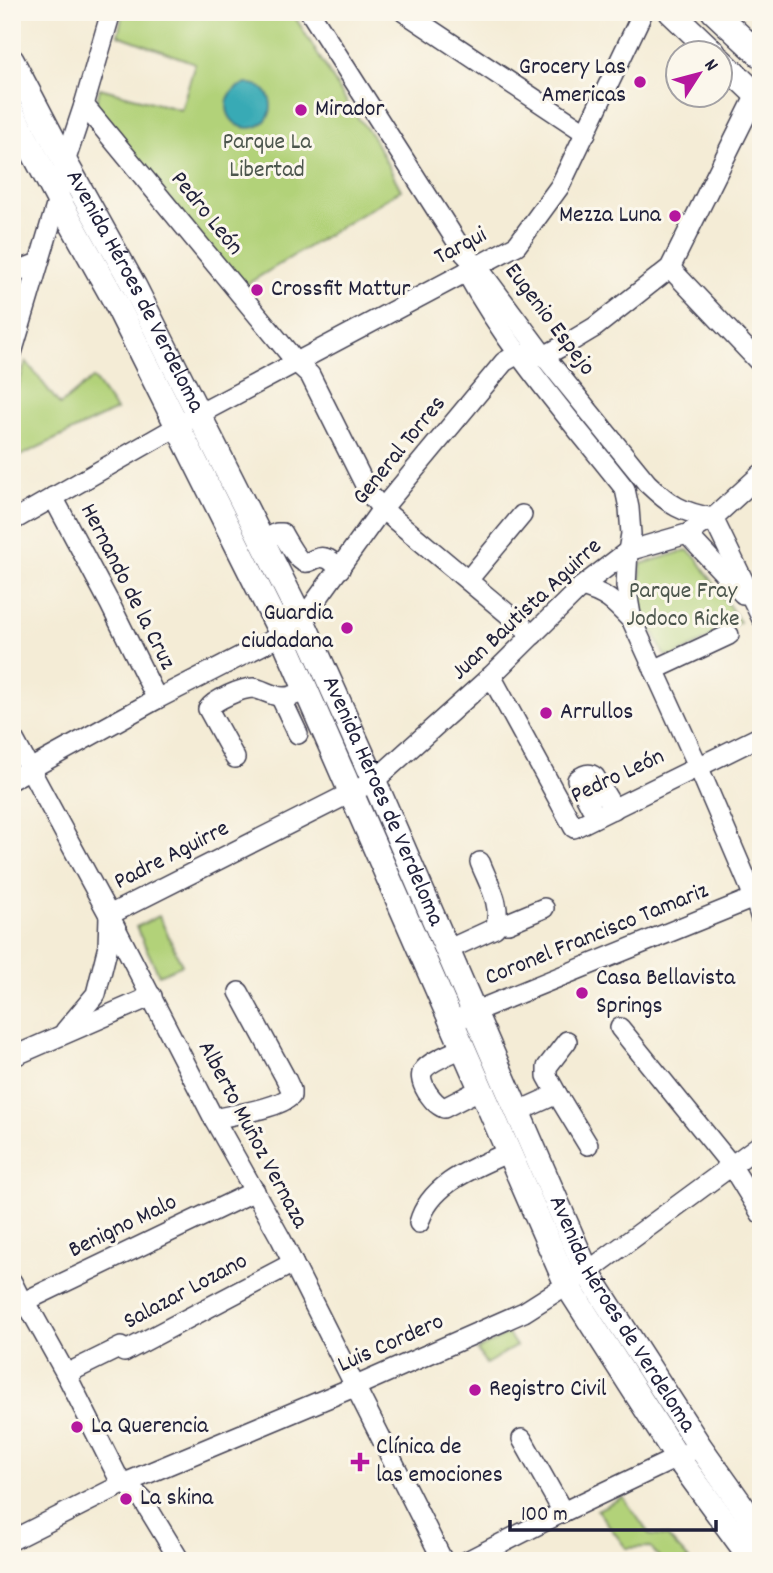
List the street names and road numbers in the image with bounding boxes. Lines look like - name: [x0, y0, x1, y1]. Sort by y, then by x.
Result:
- street label: Avenida Héroes de Verdeloma: [56, 164, 212, 419]
- street label: Pedro León: [161, 164, 251, 264]
- street label: Tarqui: [429, 219, 493, 275]
- street label: Eugenio Espejo: [495, 256, 603, 384]
- street label: General Torres: [345, 389, 455, 513]
- street label: Hernando de la Cruz: [70, 498, 184, 676]
- street label: Juan Bautista Aguirre: [444, 531, 610, 689]
- street label: Avenida Héroes de Verdeloma: [312, 671, 452, 932]
- street label: Pedro León: [566, 740, 670, 814]
- street label: Padre Aguirre: [109, 812, 235, 900]
- street label: Coronel Francisco Tamariz: [480, 875, 714, 995]
- street label: Alberto Muñoz Vernaza: [188, 1035, 316, 1236]
- street label: Benigno Malo: [63, 1186, 183, 1268]
- street label: Avenida Héroes de Verdeloma: [539, 1191, 704, 1440]
- street label: Salazar Lozano: [118, 1245, 254, 1339]
- street label: Luis Cordero: [332, 1305, 450, 1383]

